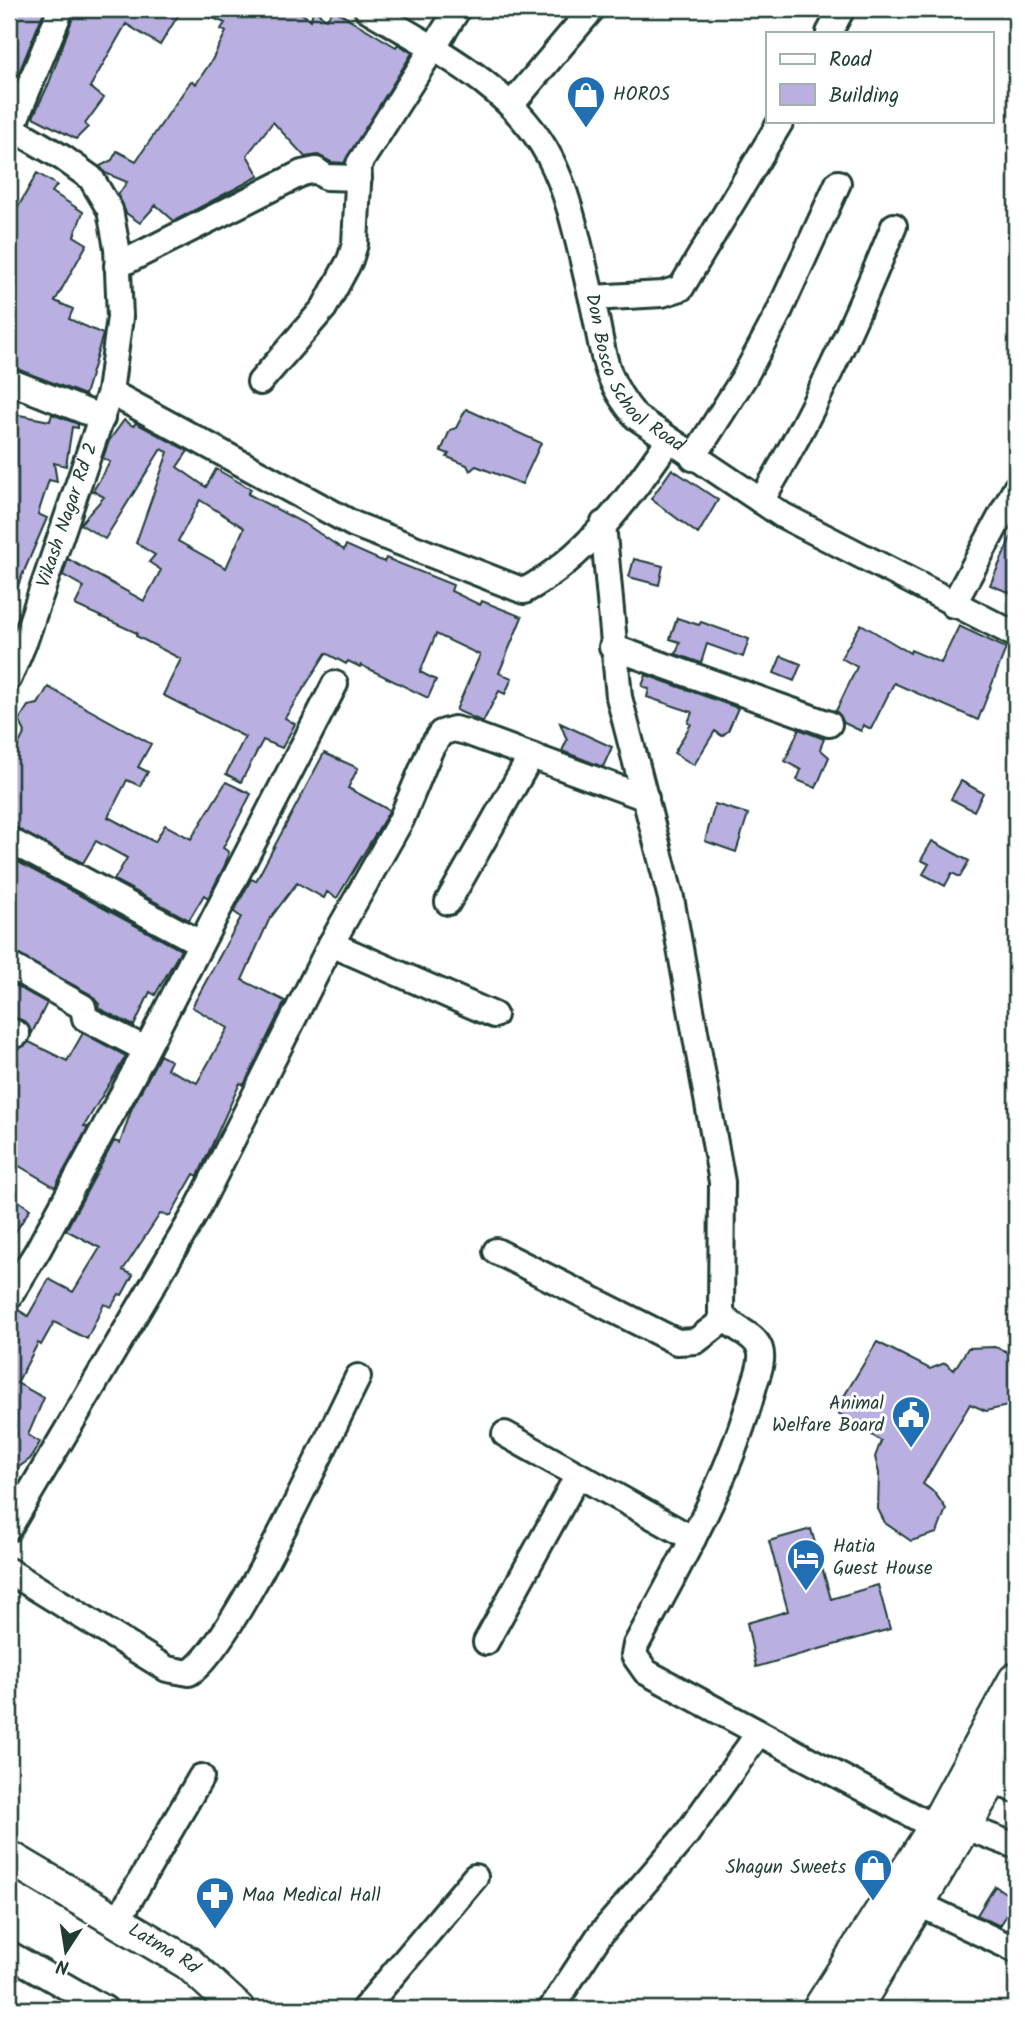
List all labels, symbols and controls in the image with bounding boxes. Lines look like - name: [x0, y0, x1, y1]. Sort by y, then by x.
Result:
- legend: [766, 32, 993, 122]
- text: Road: [829, 44, 872, 77]
- shop icon: HOROS: [565, 74, 607, 129]
- place label: HOROS: [613, 80, 670, 110]
- text: Building: [829, 80, 899, 113]
- street label: Don Bosco School Road: [576, 291, 691, 461]
- street label: Vikash Nagar Rd 2: [29, 439, 106, 592]
- place label: Animal Welfare Board: [772, 1389, 885, 1441]
- public building icon: Animal Welfare Board: [890, 1394, 932, 1449]
- place label: Hatia Guest House: [833, 1532, 933, 1584]
- hotel icon: Hatia Guest House: [785, 1537, 827, 1592]
- shop icon: Shagun Sweets: [852, 1847, 894, 1902]
- place label: Shagun Sweets: [725, 1853, 846, 1883]
- pharmacy icon: Maa Medical Hall: [194, 1875, 236, 1930]
- place label: Maa Medical Hall: [242, 1881, 381, 1911]
- north arrow: [32, 1916, 102, 1986]
- street label: Latma Rd: [122, 1916, 207, 1982]
- text: N: [54, 1950, 72, 1982]

